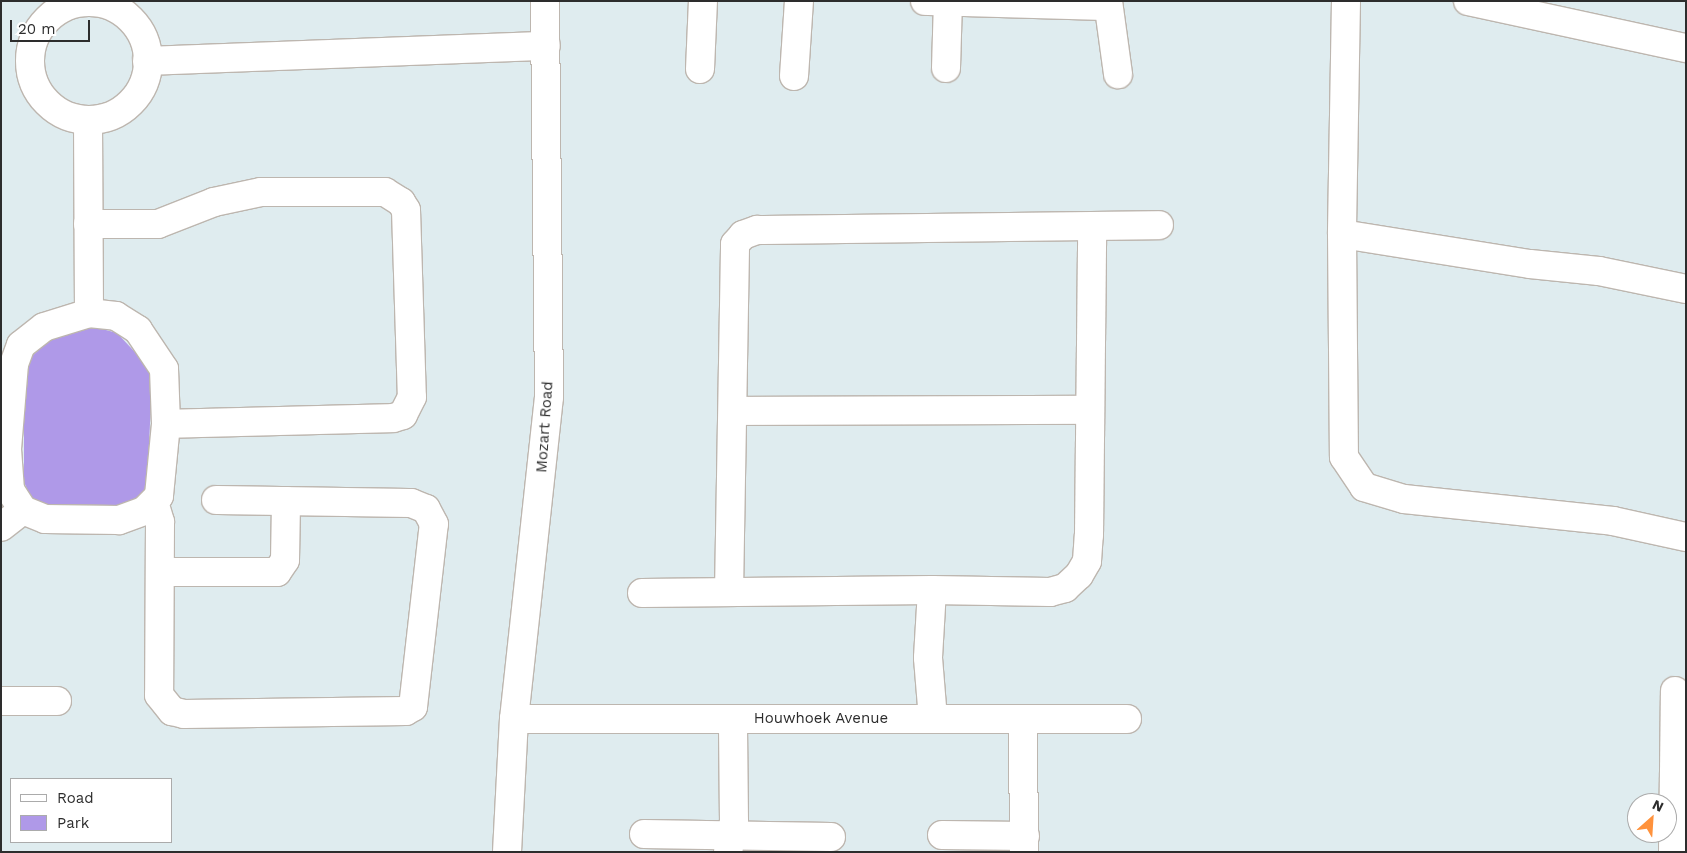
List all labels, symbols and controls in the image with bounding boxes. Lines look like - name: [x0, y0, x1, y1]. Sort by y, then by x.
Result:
- scale bar: [12, 10, 92, 42]
- text: 20 m: [18, 20, 56, 38]
- street label: Mozart Road: [533, 381, 557, 473]
- street label: Houwhoek Avenue: [753, 710, 889, 728]
- legend: [10, 778, 172, 843]
- text: Road: [57, 789, 94, 807]
- north arrow: [1627, 793, 1677, 843]
- text: N: [1650, 796, 1666, 815]
- text: Park: [57, 814, 89, 832]

